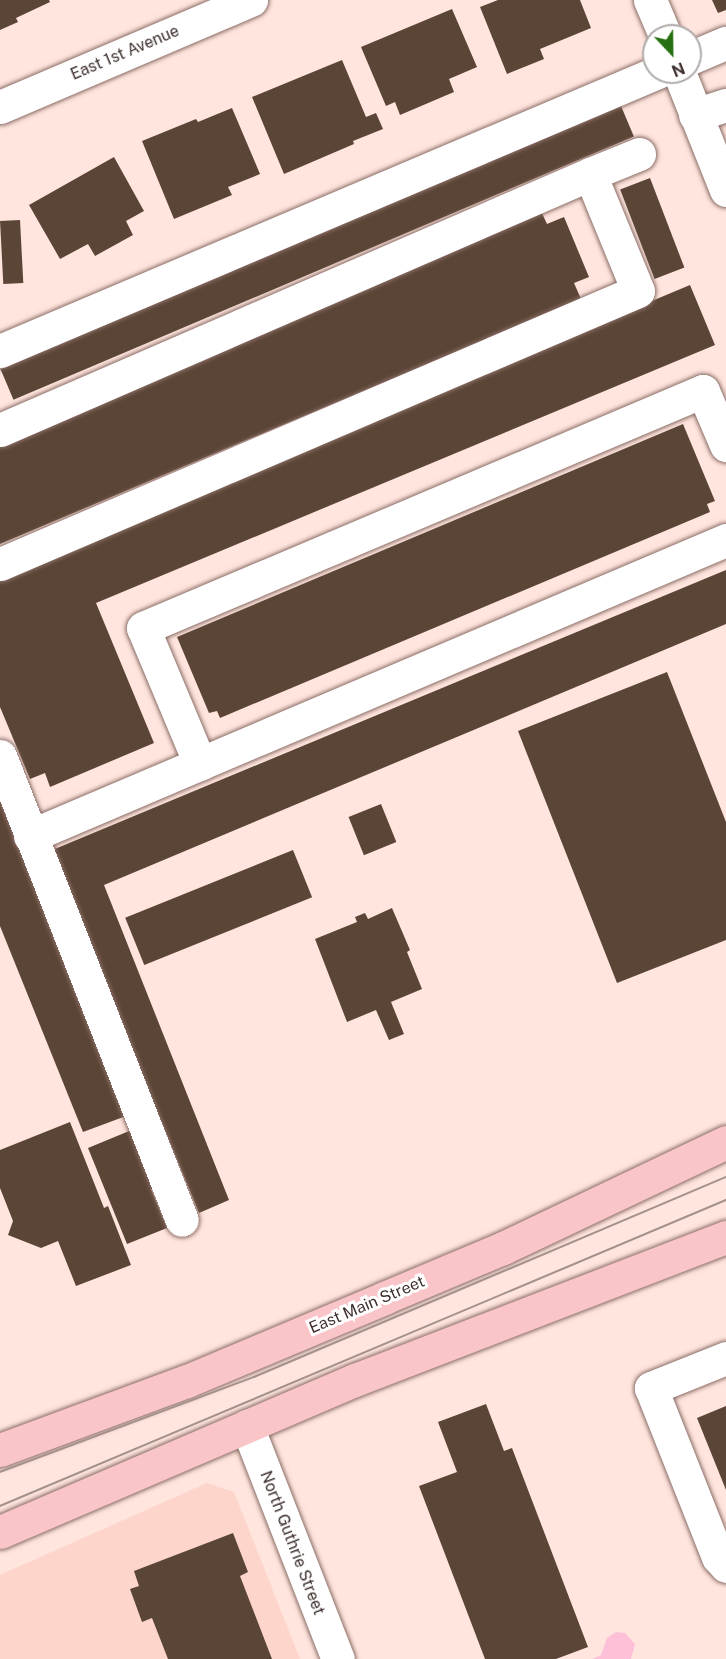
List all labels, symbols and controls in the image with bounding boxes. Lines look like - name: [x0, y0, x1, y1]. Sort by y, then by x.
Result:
- street label: East 1st Avenue: [68, 21, 182, 85]
- north arrow: [642, 24, 702, 84]
- text: N: [669, 58, 688, 80]
- street label: East Main Street: [306, 1272, 428, 1338]
- street label: North Guthrie Street: [256, 1468, 328, 1618]

